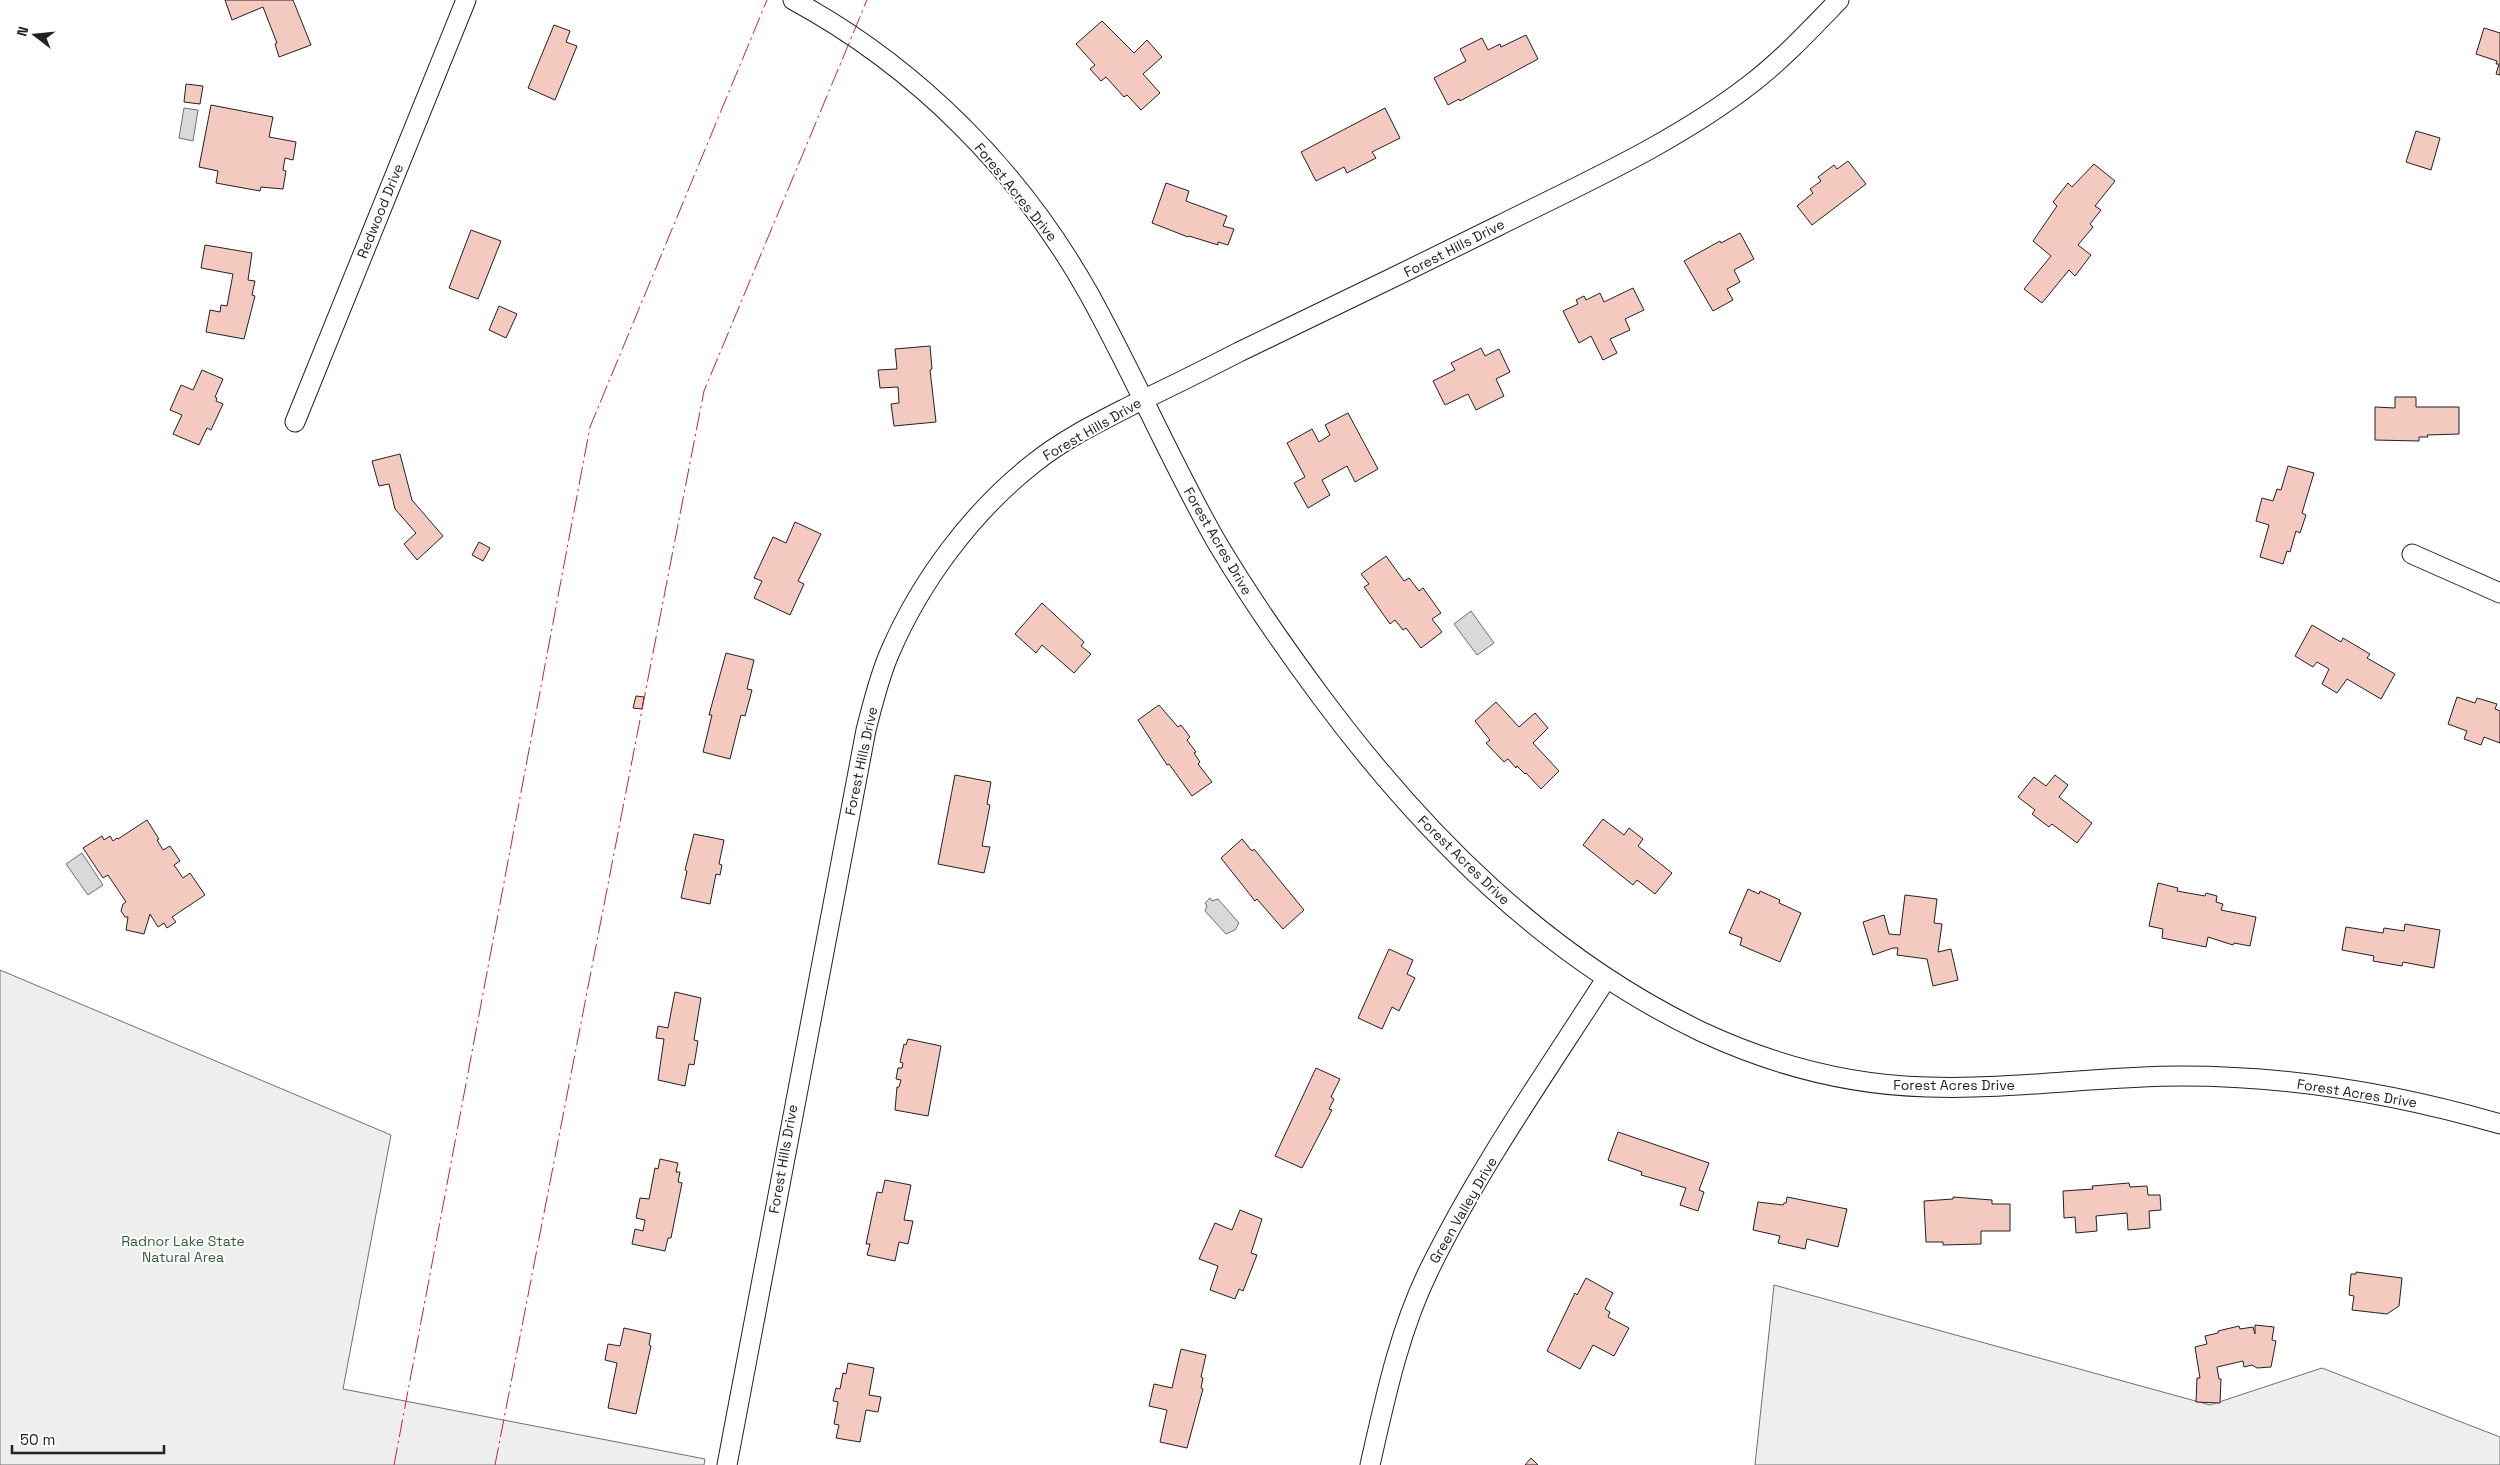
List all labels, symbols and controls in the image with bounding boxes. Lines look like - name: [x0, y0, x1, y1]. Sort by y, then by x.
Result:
- north arrow: [10, 10, 60, 60]
- text: N: [13, 24, 32, 38]
- street label: Forest Acres Drive: [971, 139, 1061, 245]
- street label: Redwood Drive: [353, 161, 407, 261]
- street label: Forest Hills Drive: [1401, 215, 1507, 281]
- street label: Forest Hills Drive: [1040, 394, 1144, 464]
- street label: Forest Acres Drive: [1180, 484, 1256, 598]
- street label: Forest Hills Drive: [841, 705, 881, 817]
- street label: Forest Acres Drive: [1414, 811, 1514, 909]
- street label: Forest Acres Drive: [2296, 1075, 2418, 1111]
- street label: Forest Acres Drive: [1893, 1076, 2015, 1094]
- street label: Forest Hills Drive: [765, 1103, 801, 1215]
- street label: Green Valley Drive: [1425, 1154, 1501, 1266]
- park label: Radnor Lake State Natural Area: [121, 1232, 245, 1266]
- scale bar: [12, 1422, 165, 1454]
- text: 50 m: [20, 1430, 55, 1449]

